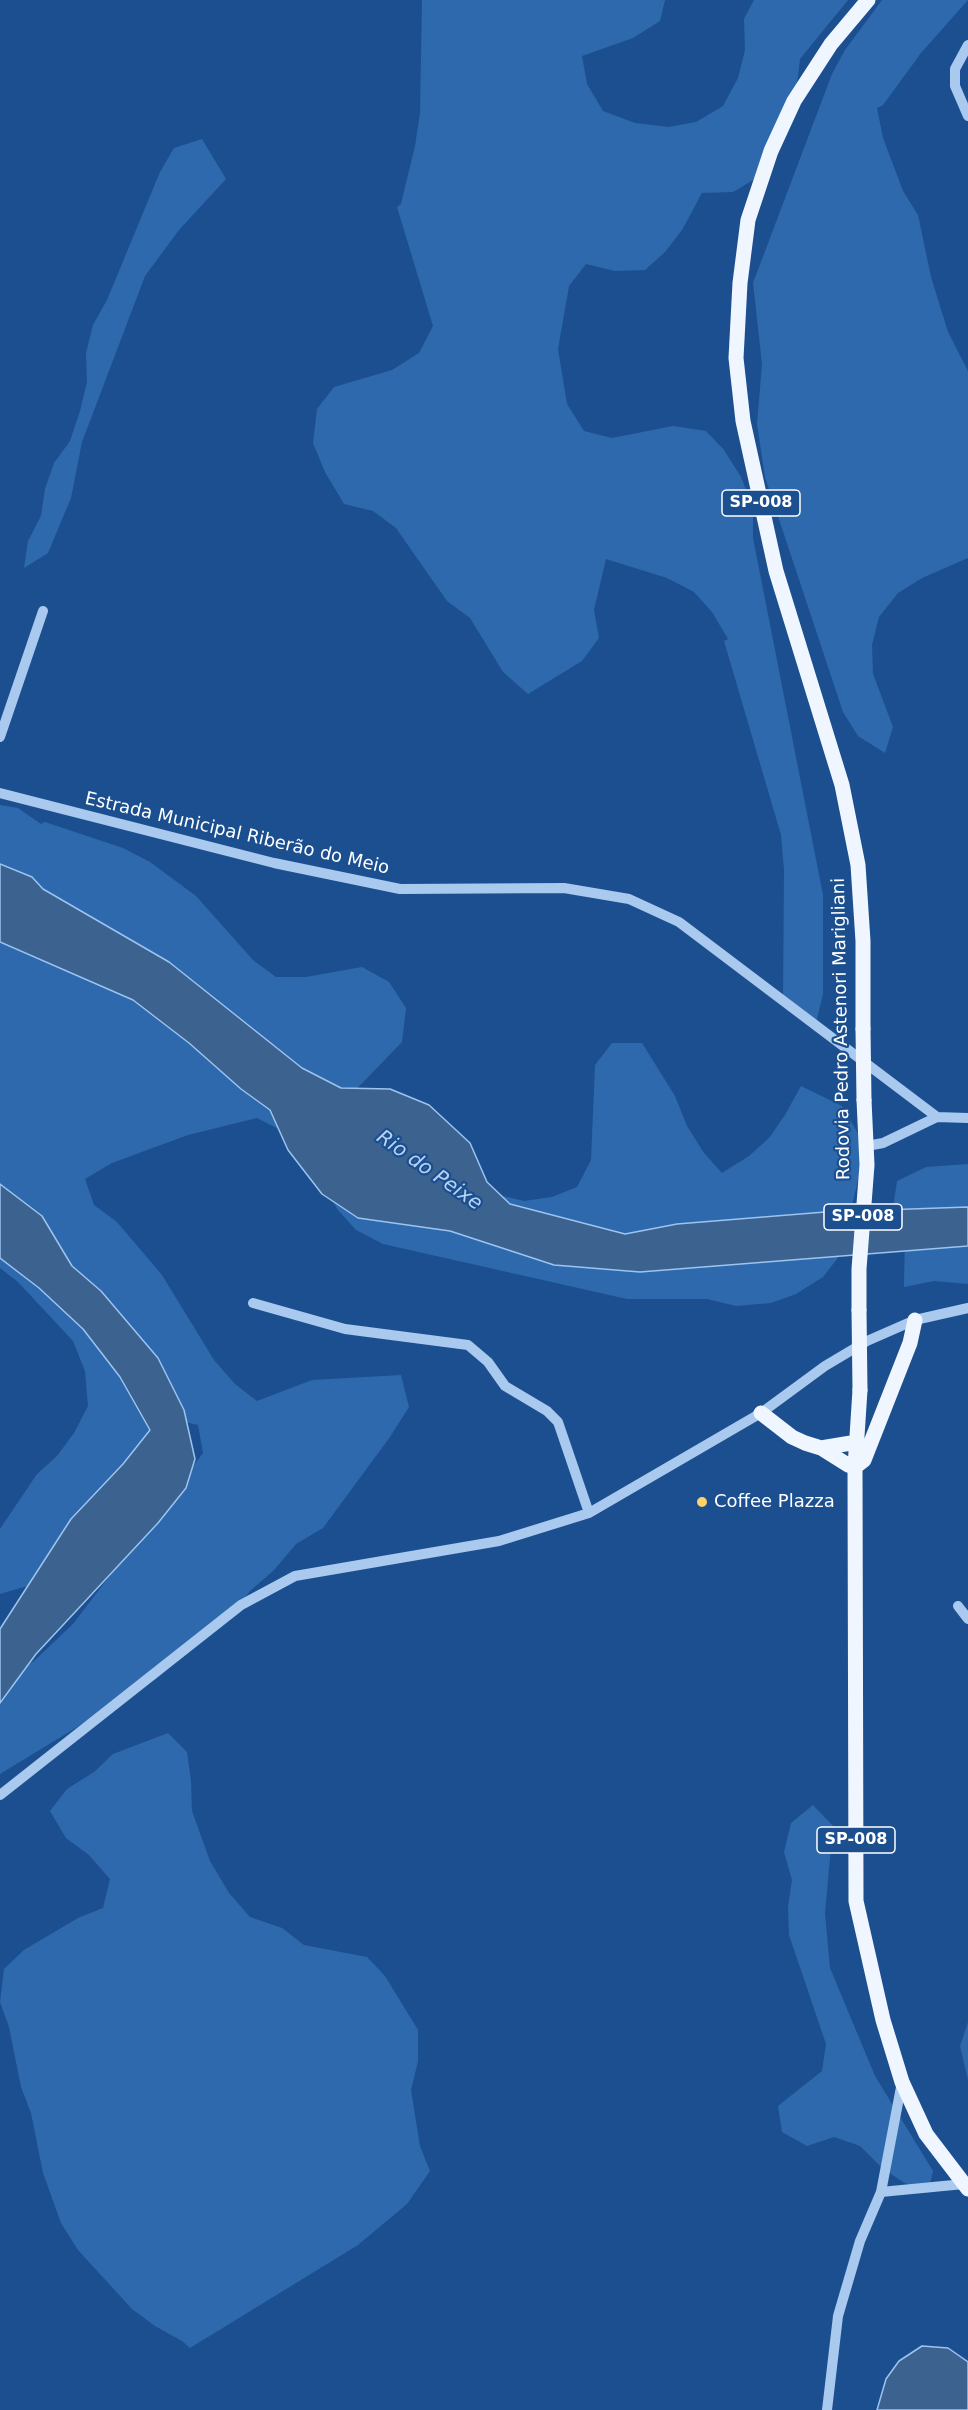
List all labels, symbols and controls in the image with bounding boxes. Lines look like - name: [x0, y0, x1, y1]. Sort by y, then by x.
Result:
- road number: SP-008: [722, 490, 800, 516]
- street label: Estrada Municipal Riberão do Meio: [83, 788, 391, 880]
- street label: Rodovia Pedro Astenori Marigliani: [829, 878, 855, 1180]
- water label: Rio do Peixe: [372, 1126, 486, 1216]
- road number: SP-008: [824, 1204, 902, 1230]
- place label: Coffee Plazza: [714, 1491, 835, 1513]
- marker: Coffee Plazza: [695, 1495, 709, 1509]
- road number: SP-008: [817, 1827, 895, 1853]

